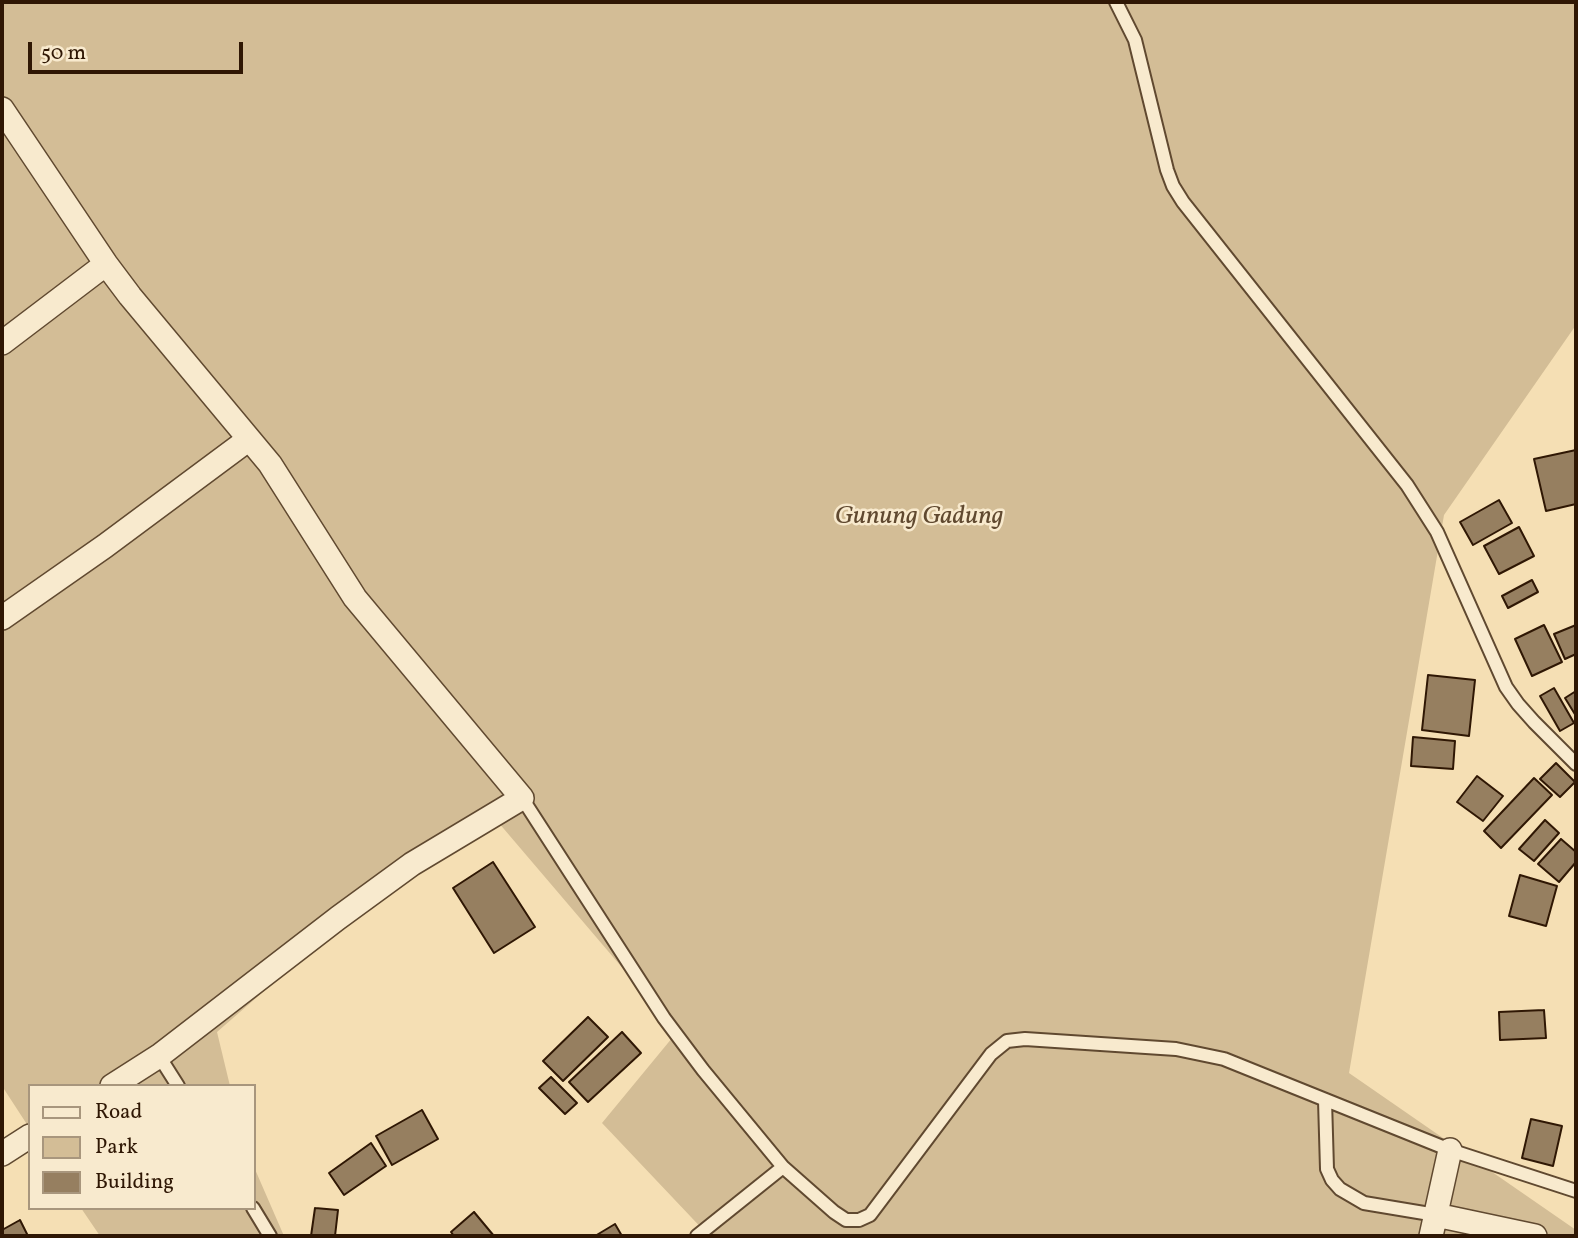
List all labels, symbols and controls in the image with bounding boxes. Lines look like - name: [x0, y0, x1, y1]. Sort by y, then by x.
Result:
- scale bar: [32, 28, 247, 72]
- text: 50 m: [41, 39, 86, 68]
- park label: Gunung Gadung: [835, 502, 1003, 534]
- legend: [28, 1084, 256, 1210]
- text: Road: [95, 1098, 142, 1127]
- text: Park: [95, 1133, 138, 1162]
- text: Building: [95, 1168, 174, 1197]

